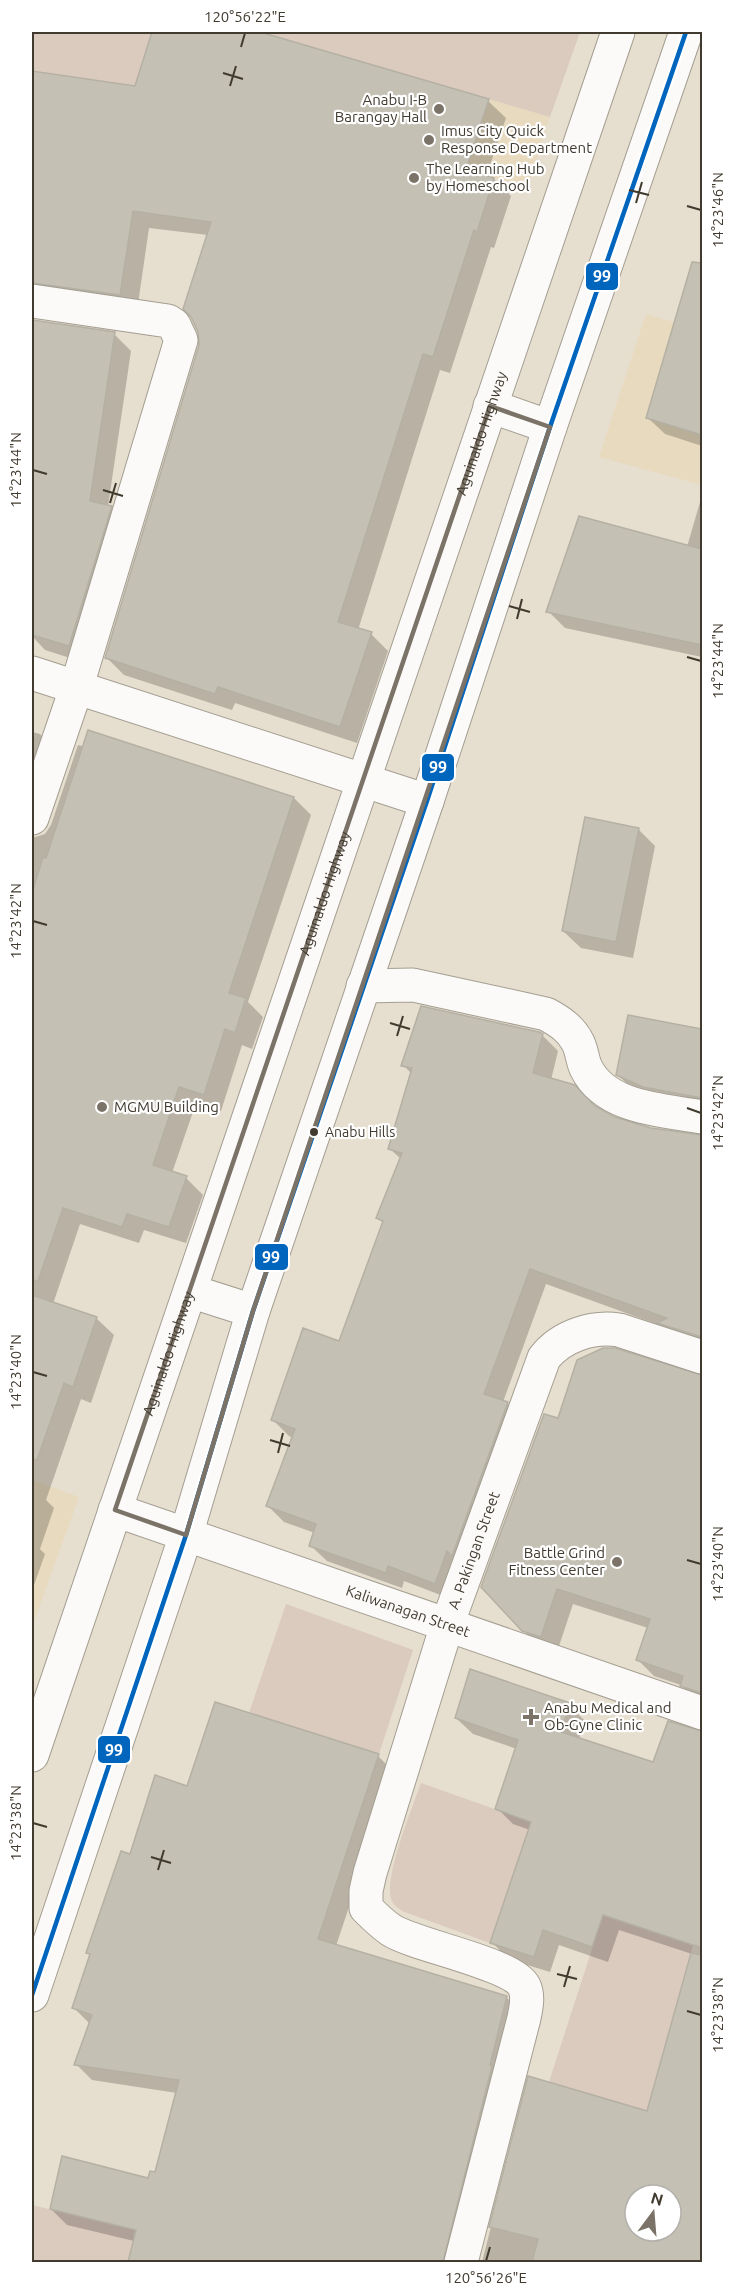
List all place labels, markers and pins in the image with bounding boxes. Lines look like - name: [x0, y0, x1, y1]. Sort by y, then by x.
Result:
- place label: Anabu I-B Barangay Hall: [335, 91, 427, 125]
- marker: Anabu I-B Barangay Hall: [432, 102, 446, 116]
- place label: Imus City Quick Response Department: [441, 122, 592, 156]
- marker: Imus City Quick Response Department: [422, 133, 436, 147]
- place label: The Learning Hub by Homeschool: [426, 160, 545, 194]
- marker: The Learning Hub by Homeschool: [407, 171, 421, 185]
- place label: MGMU Building: [114, 1098, 219, 1115]
- marker: MGMU Building: [95, 1100, 109, 1114]
- place label: Anabu Hills: [325, 1124, 395, 1140]
- marker: Anabu Hills: [308, 1126, 320, 1138]
- place label: Battle Grind Fitness Center: [508, 1544, 605, 1578]
- marker: Battle Grind Fitness Center: [610, 1555, 624, 1569]
- place label: Anabu Medical and Ob-Gyne Clinic: [544, 1699, 672, 1733]
- marker: Anabu Medical and Ob-Gyne Clinic: [522, 1708, 540, 1726]

